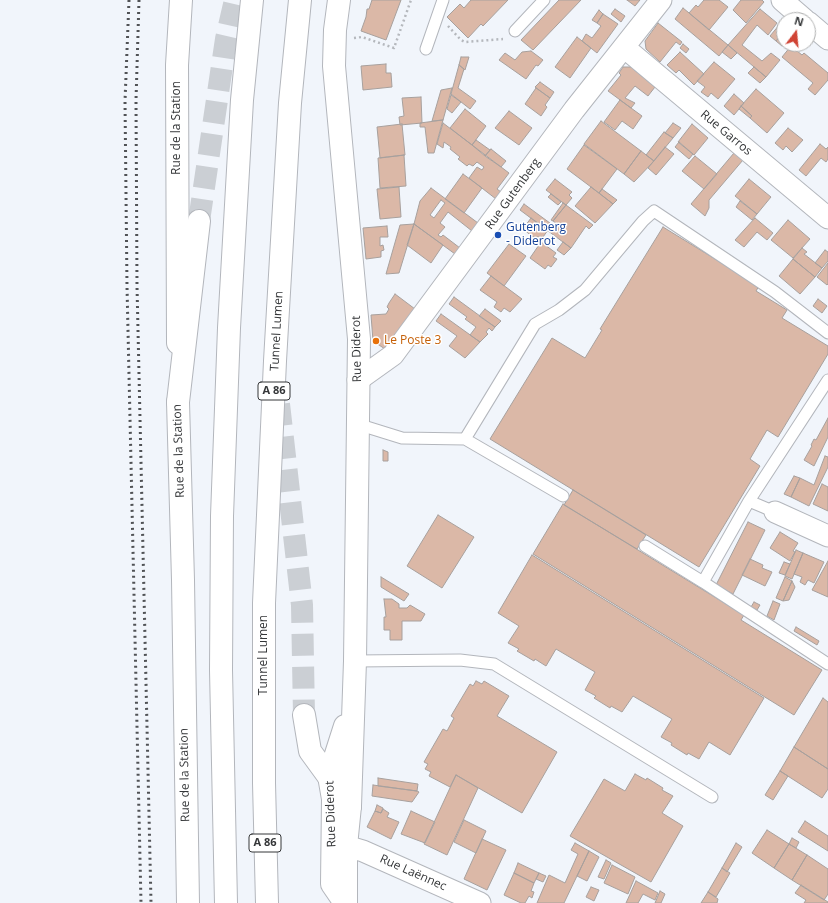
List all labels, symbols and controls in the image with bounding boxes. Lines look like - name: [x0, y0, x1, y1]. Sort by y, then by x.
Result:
- north arrow: [776, 12, 816, 52]
- text: N: [793, 12, 806, 29]
- street label: Rue de la Station: [170, 81, 184, 175]
- street label: Rue Garros: [697, 107, 755, 159]
- street label: Rue Gutenberg: [482, 156, 544, 232]
- place label: Gutenberg - Diderot: [506, 221, 566, 249]
- marker: Gutenberg - Diderot: [493, 230, 503, 240]
- street label: Tunnel Lumen: [268, 290, 286, 372]
- street label: Rue Diderot: [349, 315, 365, 383]
- place label: Le Poste 3: [384, 334, 441, 348]
- marker: Le Poste 3: [371, 336, 381, 346]
- road number: A 86: [258, 382, 290, 400]
- street label: Rue de la Station: [170, 404, 188, 498]
- street label: Tunnel Lumen: [257, 615, 271, 695]
- street label: Rue de la Station: [177, 728, 193, 822]
- street label: Rue Diderot: [323, 780, 339, 848]
- road number: A 86: [249, 834, 281, 852]
- street label: Rue Laënnec: [377, 852, 449, 894]

